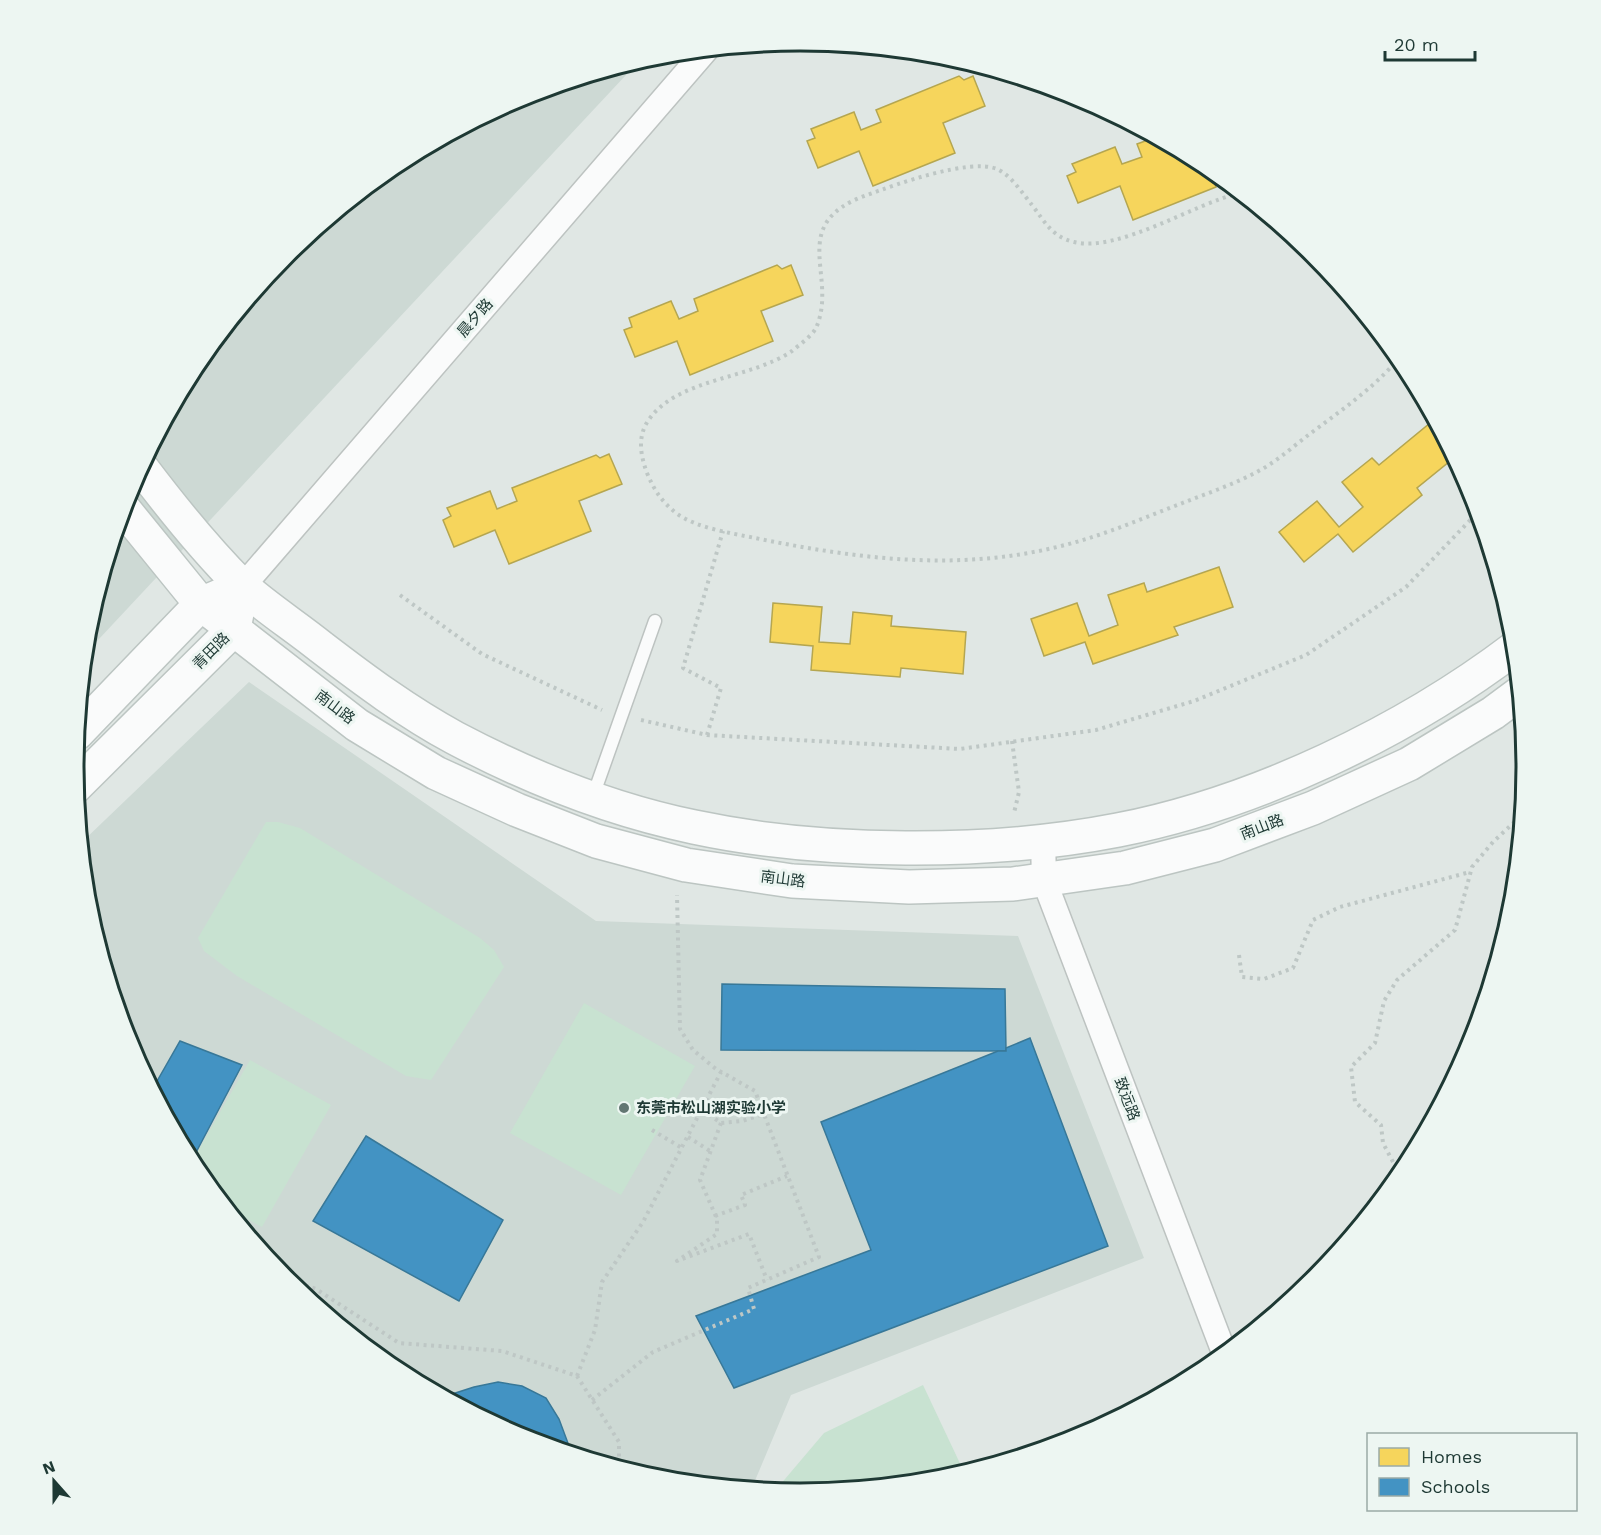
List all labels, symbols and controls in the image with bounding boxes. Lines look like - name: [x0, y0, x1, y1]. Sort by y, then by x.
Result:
- scale bar: [1385, 24, 1475, 62]
- text: 20 m: [1394, 34, 1439, 55]
- street label: 晨夕路: [453, 295, 497, 341]
- street label: 青田路: [189, 629, 233, 673]
- street label: 南山路: [312, 686, 358, 728]
- street label: 南山路: [1238, 811, 1286, 843]
- street label: 南山路: [760, 867, 806, 891]
- street label: 致远路: [1111, 1075, 1143, 1123]
- place label: 东莞市松山湖实验小学: [636, 1099, 786, 1117]
- marker: 东莞市松山湖实验小学: [617, 1101, 631, 1115]
- legend: [1367, 1433, 1577, 1511]
- text: Homes: [1421, 1446, 1482, 1467]
- north arrow: [24, 1451, 84, 1511]
- text: N: [40, 1456, 58, 1478]
- text: Schools: [1421, 1476, 1490, 1497]

